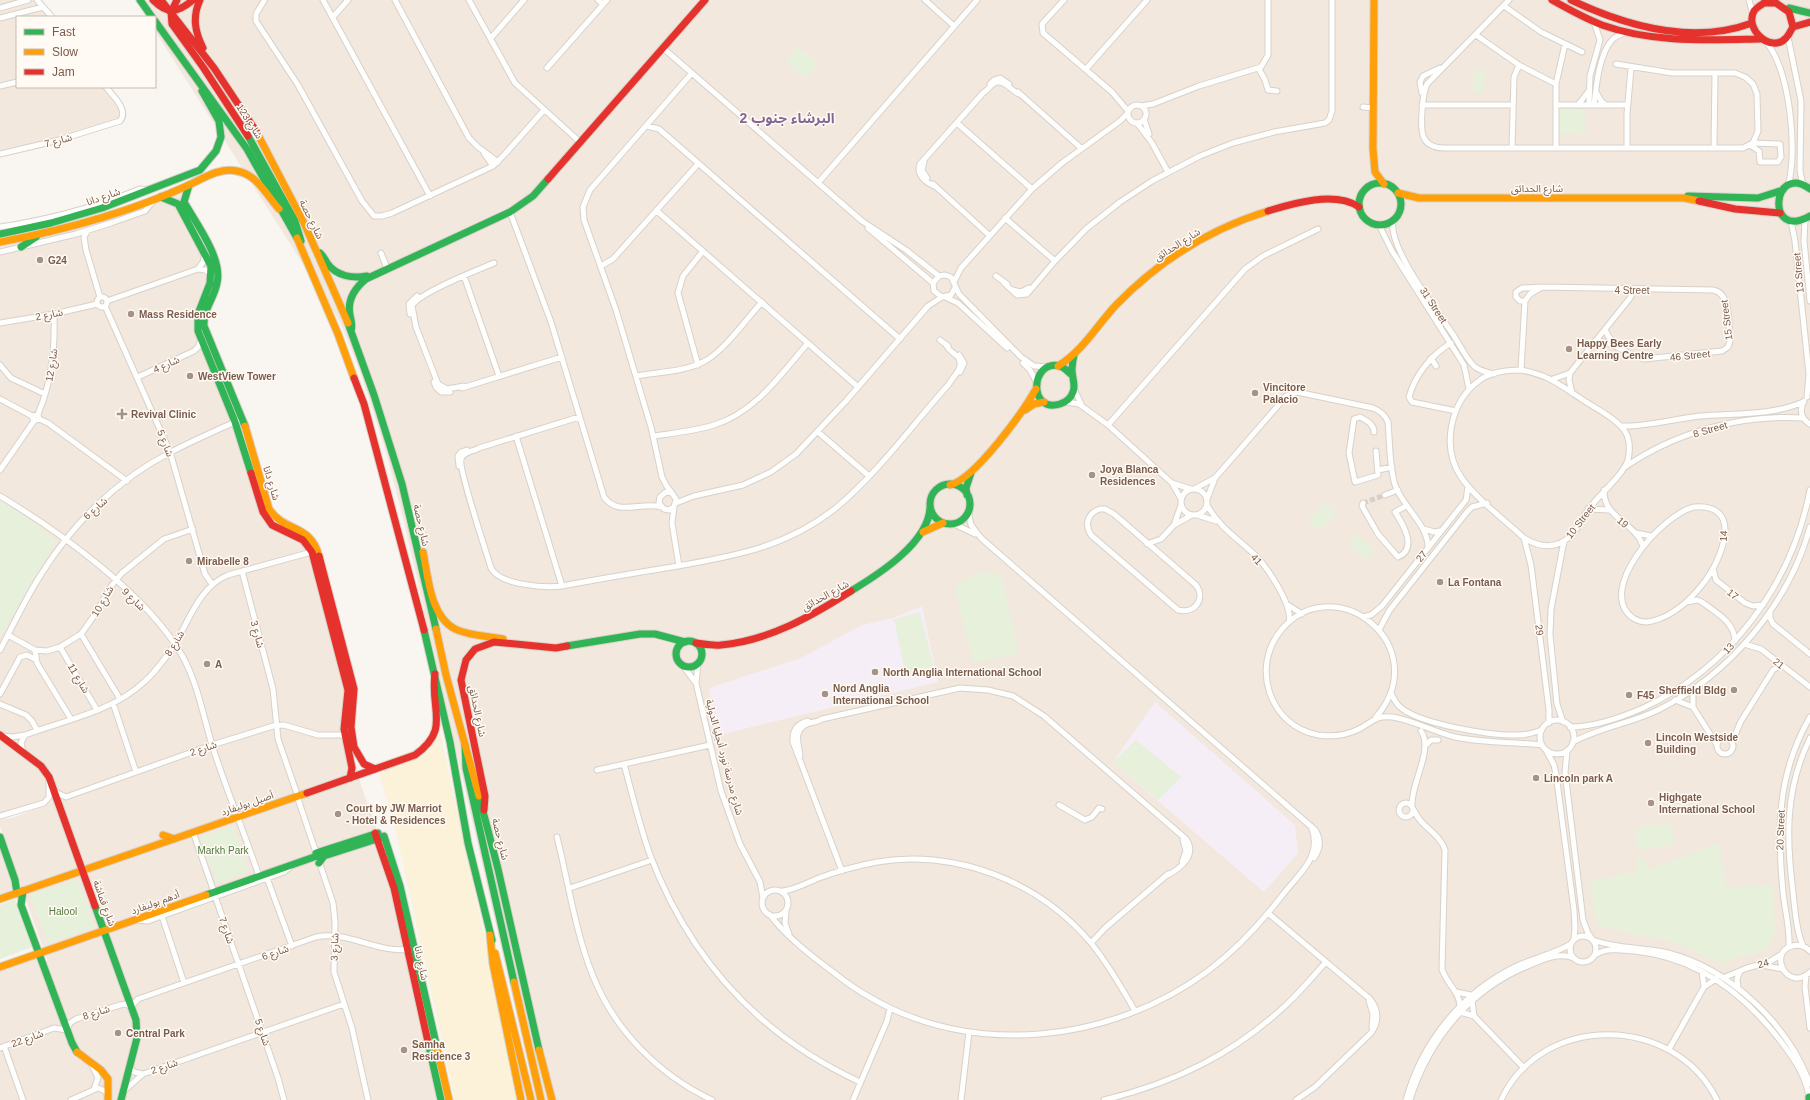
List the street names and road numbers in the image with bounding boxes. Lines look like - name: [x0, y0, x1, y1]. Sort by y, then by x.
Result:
- street label: شارع 123: [233, 102, 265, 142]
- street label: شارع 7: [43, 132, 74, 151]
- street label: شارع الحدائق: [1511, 183, 1563, 196]
- street label: شارع دانا: [85, 186, 122, 209]
- street label: شارع حصة: [295, 198, 326, 242]
- street label: شارع الحدائق: [1152, 226, 1203, 265]
- street label: 13 Street: [1791, 252, 1806, 294]
- street label: 31 Street: [1418, 285, 1449, 325]
- street label: 4 Street: [1614, 285, 1650, 296]
- street label: 15 Street: [1719, 299, 1734, 341]
- street label: شارع 2: [34, 306, 64, 325]
- street label: شارع 12: [43, 348, 62, 383]
- street label: 46 Street: [1669, 348, 1711, 363]
- street label: شارع 4: [151, 354, 182, 377]
- street label: 8 Street: [1692, 419, 1729, 440]
- street label: شارع 5: [153, 428, 176, 459]
- street label: شارع دانا: [259, 465, 282, 502]
- street label: شارع 6: [81, 495, 111, 523]
- street label: 10 Street: [1564, 502, 1597, 541]
- street label: شارع حصة: [409, 503, 432, 548]
- street label: 19: [1615, 515, 1631, 530]
- street label: 14: [1718, 530, 1729, 542]
- street label: 27: [1414, 548, 1429, 564]
- street label: 41: [1249, 552, 1265, 567]
- street label: شارع الحدائق: [800, 578, 852, 615]
- street label: شارع 10: [89, 584, 117, 619]
- street label: شارع 9: [118, 586, 148, 615]
- street label: 17: [1725, 587, 1741, 602]
- street label: شارع 3: [247, 619, 266, 650]
- street label: 29: [1533, 624, 1546, 637]
- street label: شارع 8: [162, 628, 188, 659]
- street label: 13: [1721, 640, 1736, 656]
- street label: 21: [1771, 656, 1787, 671]
- street label: شارع 11: [64, 661, 92, 696]
- street label: شارع الحدائق: [465, 684, 488, 738]
- street label: شارع مدرسة نورد أنجليا الدولية: [702, 698, 746, 817]
- street label: شارع 2: [188, 739, 219, 760]
- street label: أصيل بوليفارد: [219, 789, 276, 819]
- street label: 20 Street: [1774, 809, 1787, 850]
- street label: شارع حصة: [488, 817, 511, 862]
- street label: شارع قماشة: [89, 879, 118, 928]
- street label: أدهم بوليفارد: [129, 888, 182, 918]
- street label: شارع 7: [215, 915, 236, 946]
- street label: شارع 3: [329, 933, 342, 961]
- street label: شارع 6: [260, 943, 291, 964]
- street label: شارع دانا: [411, 945, 431, 982]
- street label: 24: [1756, 956, 1770, 970]
- street label: شارع 8: [81, 1003, 112, 1024]
- street label: شارع 5: [251, 1017, 272, 1048]
- street label: شارع 22: [10, 1028, 46, 1051]
- street label: شارع 2: [149, 1057, 180, 1078]

